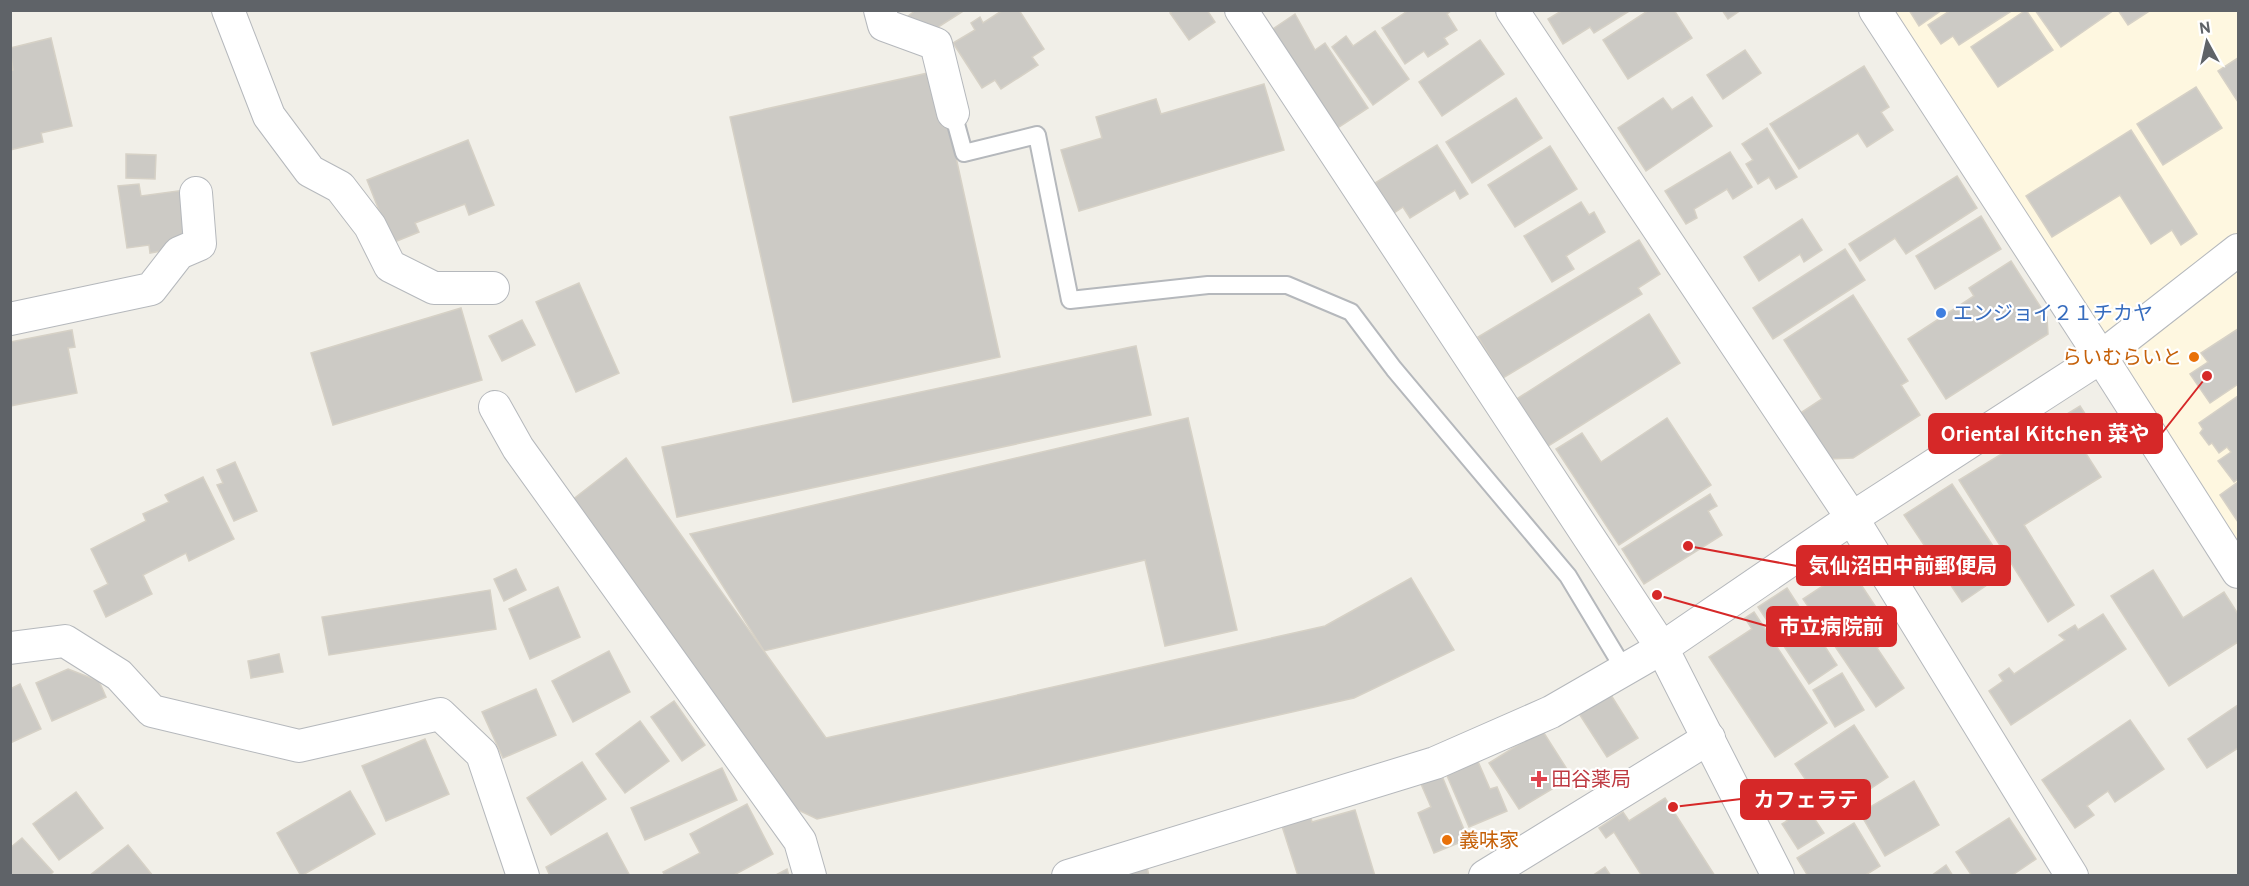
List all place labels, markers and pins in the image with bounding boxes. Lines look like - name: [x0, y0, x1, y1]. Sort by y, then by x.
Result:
- place label: エンジョイ２１チカヤ: [1953, 302, 2153, 328]
- marker: エンジョイ２１チカヤ: [1934, 306, 1948, 320]
- place label: らいむらいと: [2062, 346, 2182, 372]
- marker: らいむらいと: [2187, 350, 2201, 364]
- callout: Oriental Kitchen 菜や: [1929, 414, 2162, 453]
- callout: 気仙沼田中前郵便局: [1797, 546, 2010, 585]
- callout: 市立病院前: [1767, 607, 1896, 646]
- place label: 田谷薬局: [1551, 768, 1631, 794]
- marker: 田谷薬局: [1532, 772, 1546, 786]
- callout: カフェラテ: [1741, 780, 1870, 819]
- place label: 義味家: [1459, 829, 1519, 855]
- marker: 義味家: [1440, 833, 1454, 847]

